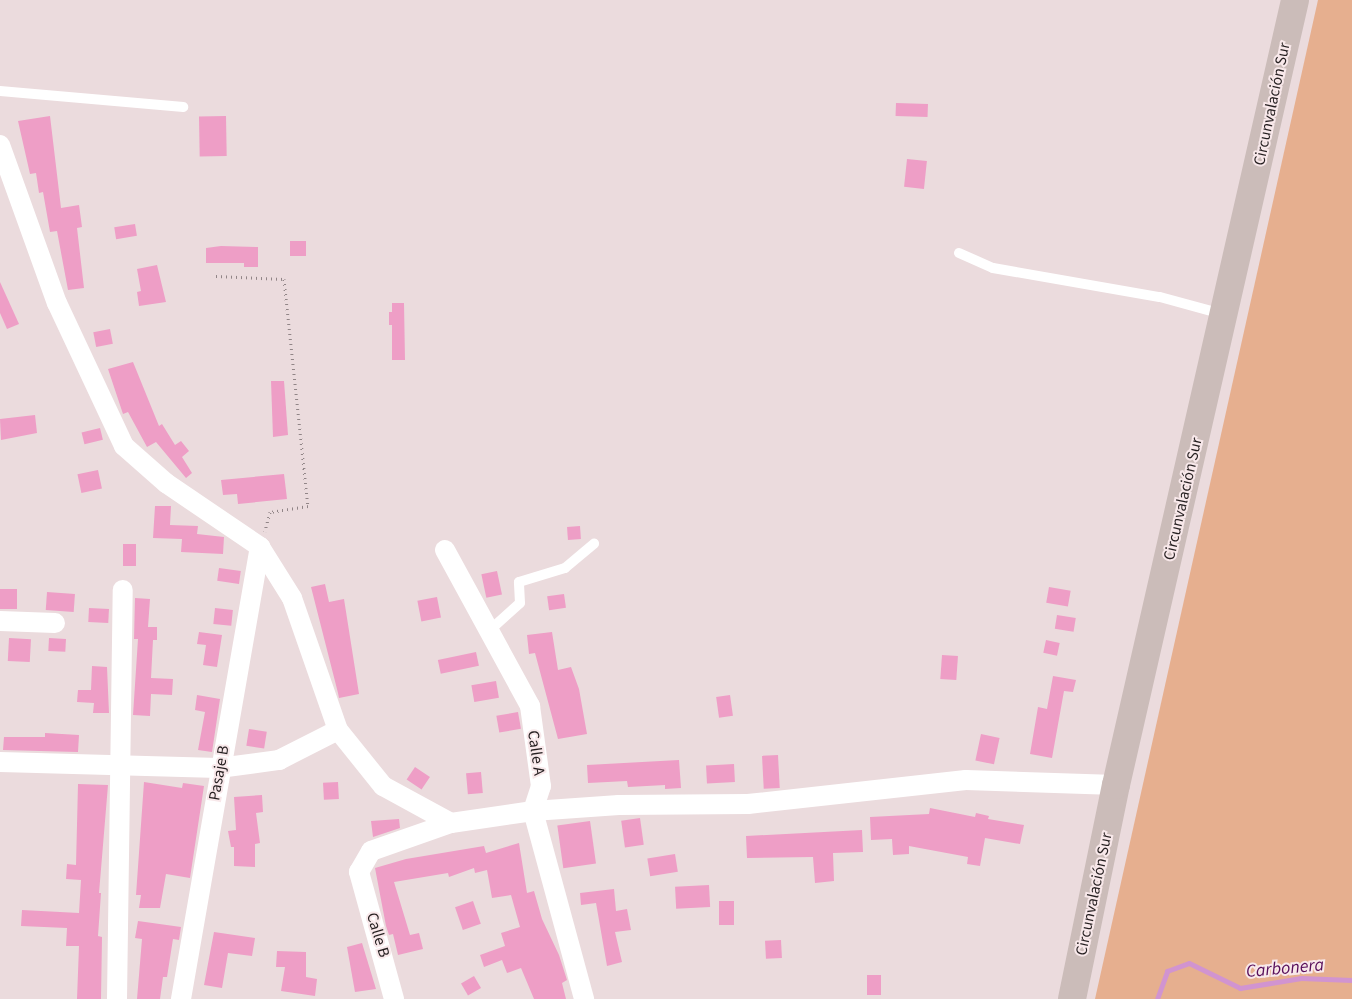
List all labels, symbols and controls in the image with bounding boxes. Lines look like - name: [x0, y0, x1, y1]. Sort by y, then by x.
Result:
- street label: Circunvalación Sur: [1250, 41, 1294, 167]
- street label: Circunvalación Sur: [1160, 436, 1206, 562]
- street label: Calle A: [523, 729, 549, 777]
- street label: Pasaje B: [205, 744, 233, 802]
- street label: Circunvalación Sur: [1072, 831, 1116, 957]
- street label: Calle B: [362, 910, 394, 960]
- water label: Carbonera: [1245, 955, 1325, 983]

